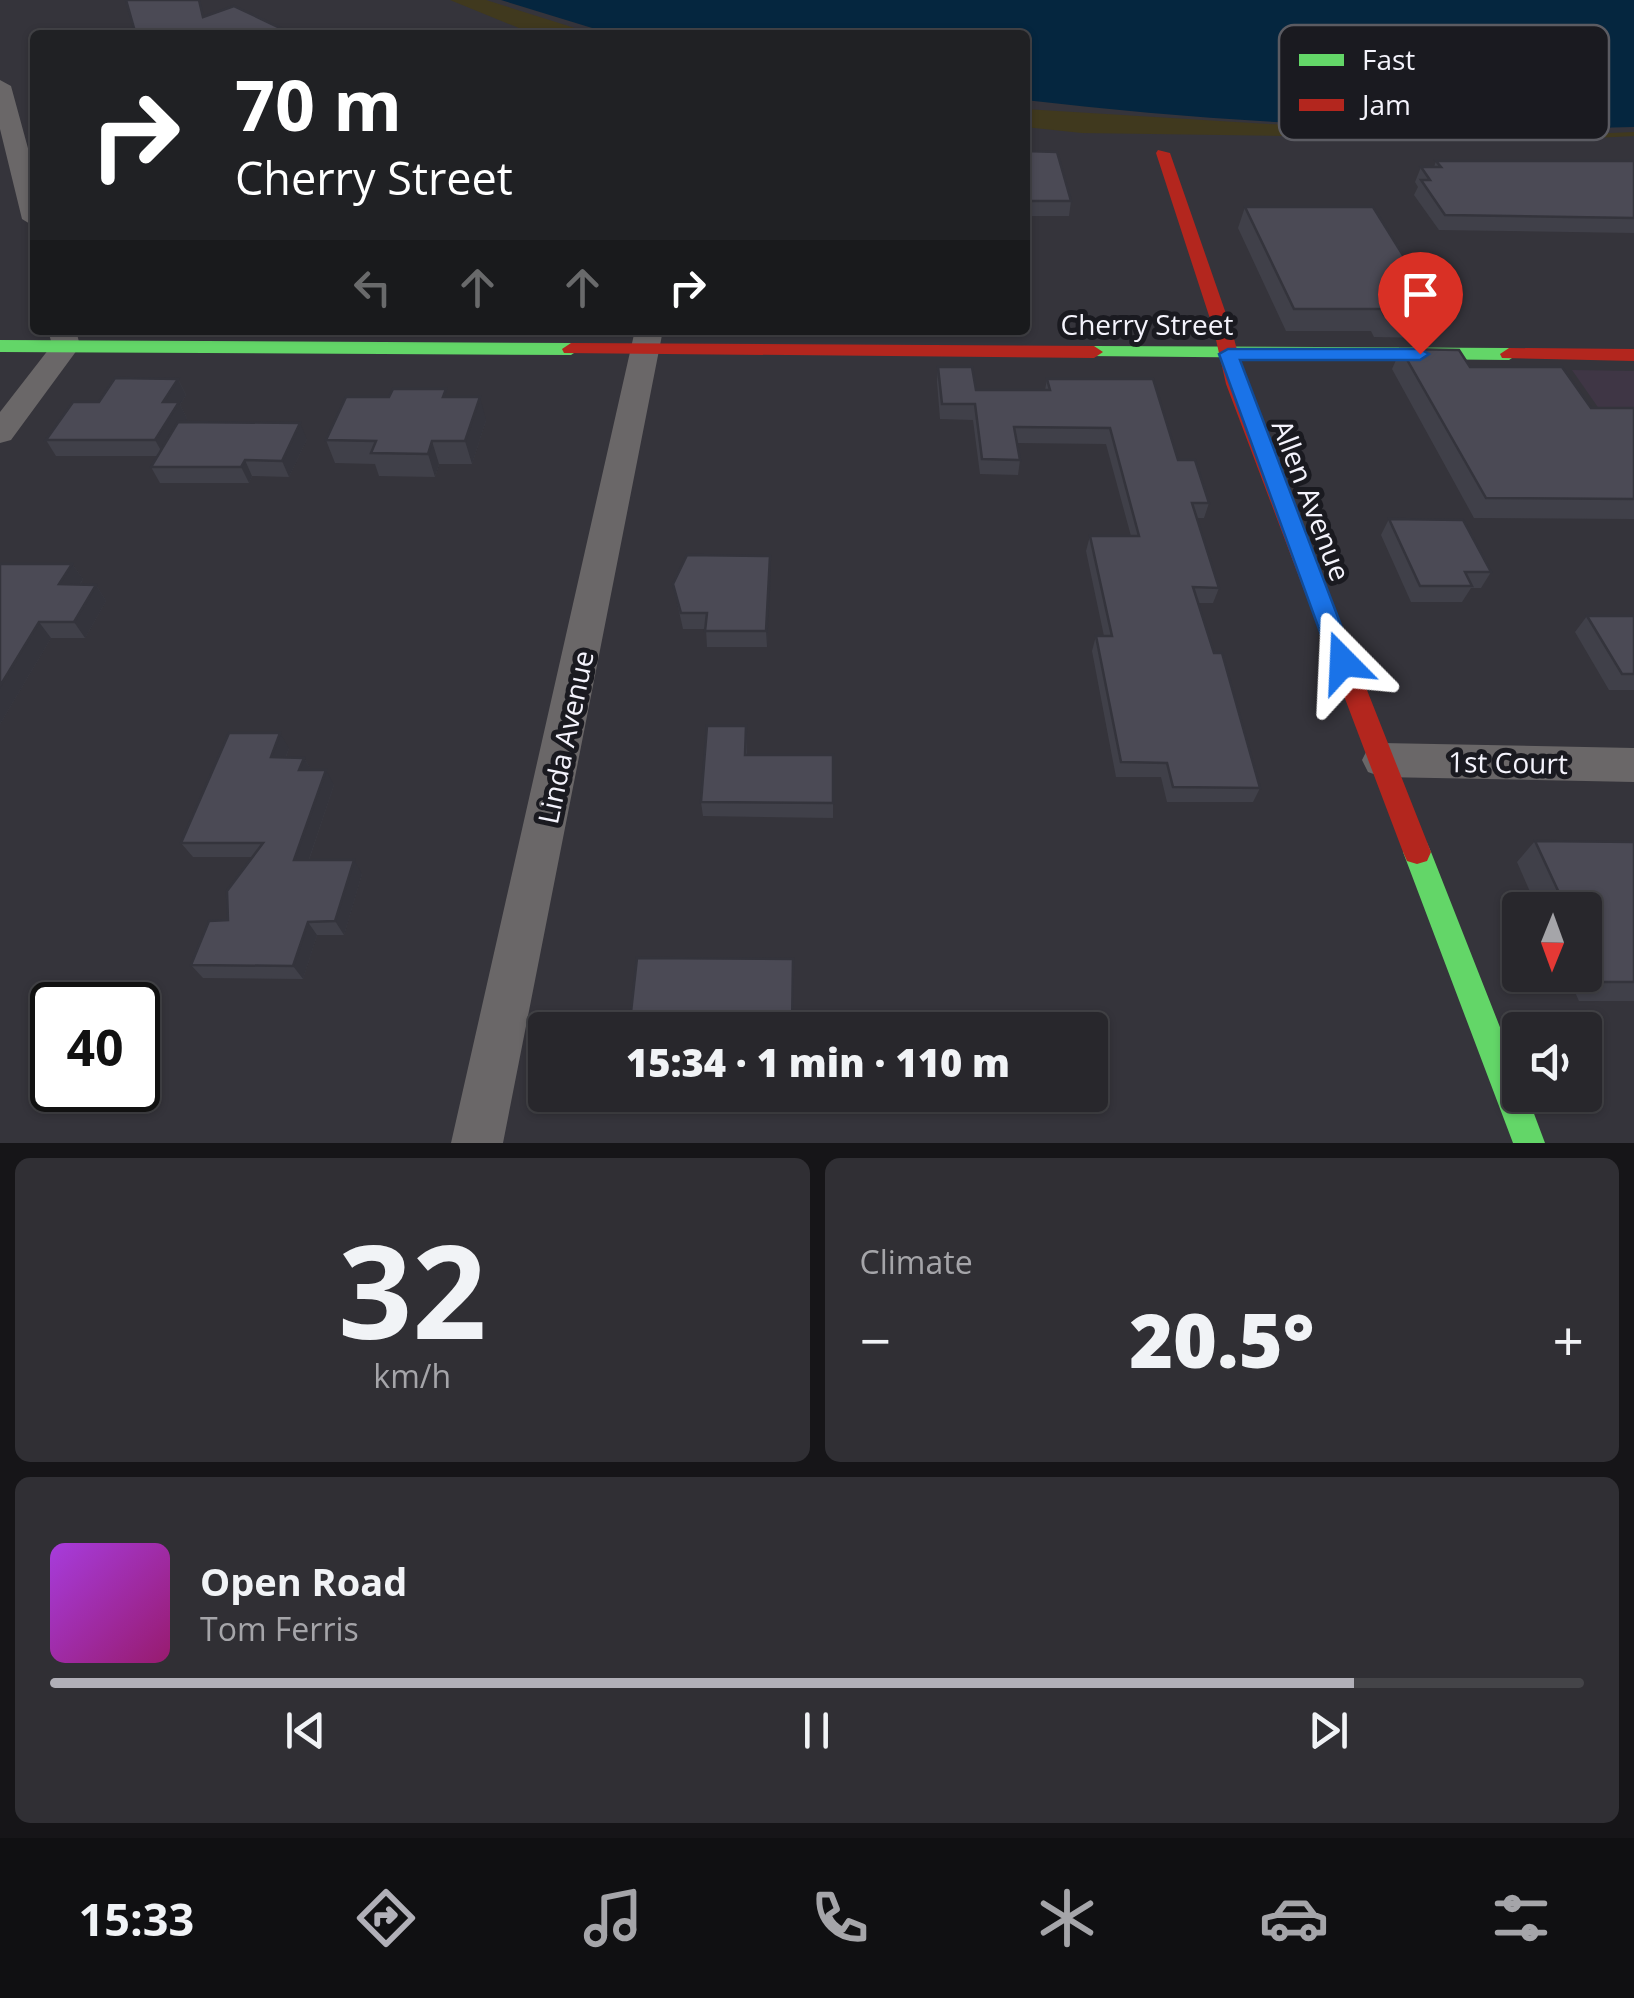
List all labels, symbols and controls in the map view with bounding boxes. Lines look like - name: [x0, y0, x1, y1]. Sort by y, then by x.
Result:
- legend: [1279, 25, 1609, 140]
- text: Fast: [1362, 40, 1415, 78]
- text: 70 m: [235, 56, 402, 152]
- icon: right: [70, 70, 200, 200]
- text: Jam: [1359, 85, 1411, 123]
- text: Cherry Street: [235, 147, 513, 208]
- pin: [1378, 252, 1463, 355]
- icon: left: [345, 260, 400, 315]
- icon: ahead: [450, 260, 505, 315]
- icon: ahead: [555, 260, 610, 315]
- icon: right: [660, 260, 715, 315]
- icon: arrive: [1393, 267, 1448, 322]
- street label: Cherry Street: [1061, 305, 1233, 343]
- street label: Allen Avenue: [1264, 414, 1360, 586]
- position arrow: [1291, 610, 1395, 714]
- street label: Linda Avenue: [528, 647, 602, 827]
- street label: 1st Court: [1448, 742, 1568, 782]
- north arrow: [1502, 892, 1602, 992]
- map controls: [1502, 892, 1602, 1112]
- speed limit sign: 40: [30, 982, 160, 1112]
- button: sound: [1502, 1012, 1602, 1112]
- text: 15:34 · 1 min · 110 m: [626, 1036, 1010, 1088]
- text: 32: [338, 1200, 487, 1377]
- text: Climate: [860, 1240, 973, 1283]
- text: 20.5°: [1129, 1288, 1314, 1390]
- text: −: [860, 1302, 891, 1377]
- text: +: [1553, 1302, 1584, 1377]
- text: km/h: [373, 1354, 451, 1397]
- text: Open Road: [200, 1555, 407, 1607]
- text: Tom Ferris: [200, 1607, 359, 1650]
- icon: previous: [278, 1703, 333, 1758]
- icon: pause: [789, 1703, 844, 1758]
- icon: next: [1301, 1703, 1356, 1758]
- icon: directions: [351, 1883, 421, 1953]
- icon: music: [578, 1883, 648, 1953]
- icon: phone: [805, 1883, 875, 1953]
- icon: climate: [1032, 1883, 1102, 1953]
- icon: car: [1259, 1883, 1329, 1953]
- icon: filters: [1486, 1883, 1556, 1953]
- text: 15:33: [78, 1888, 194, 1949]

